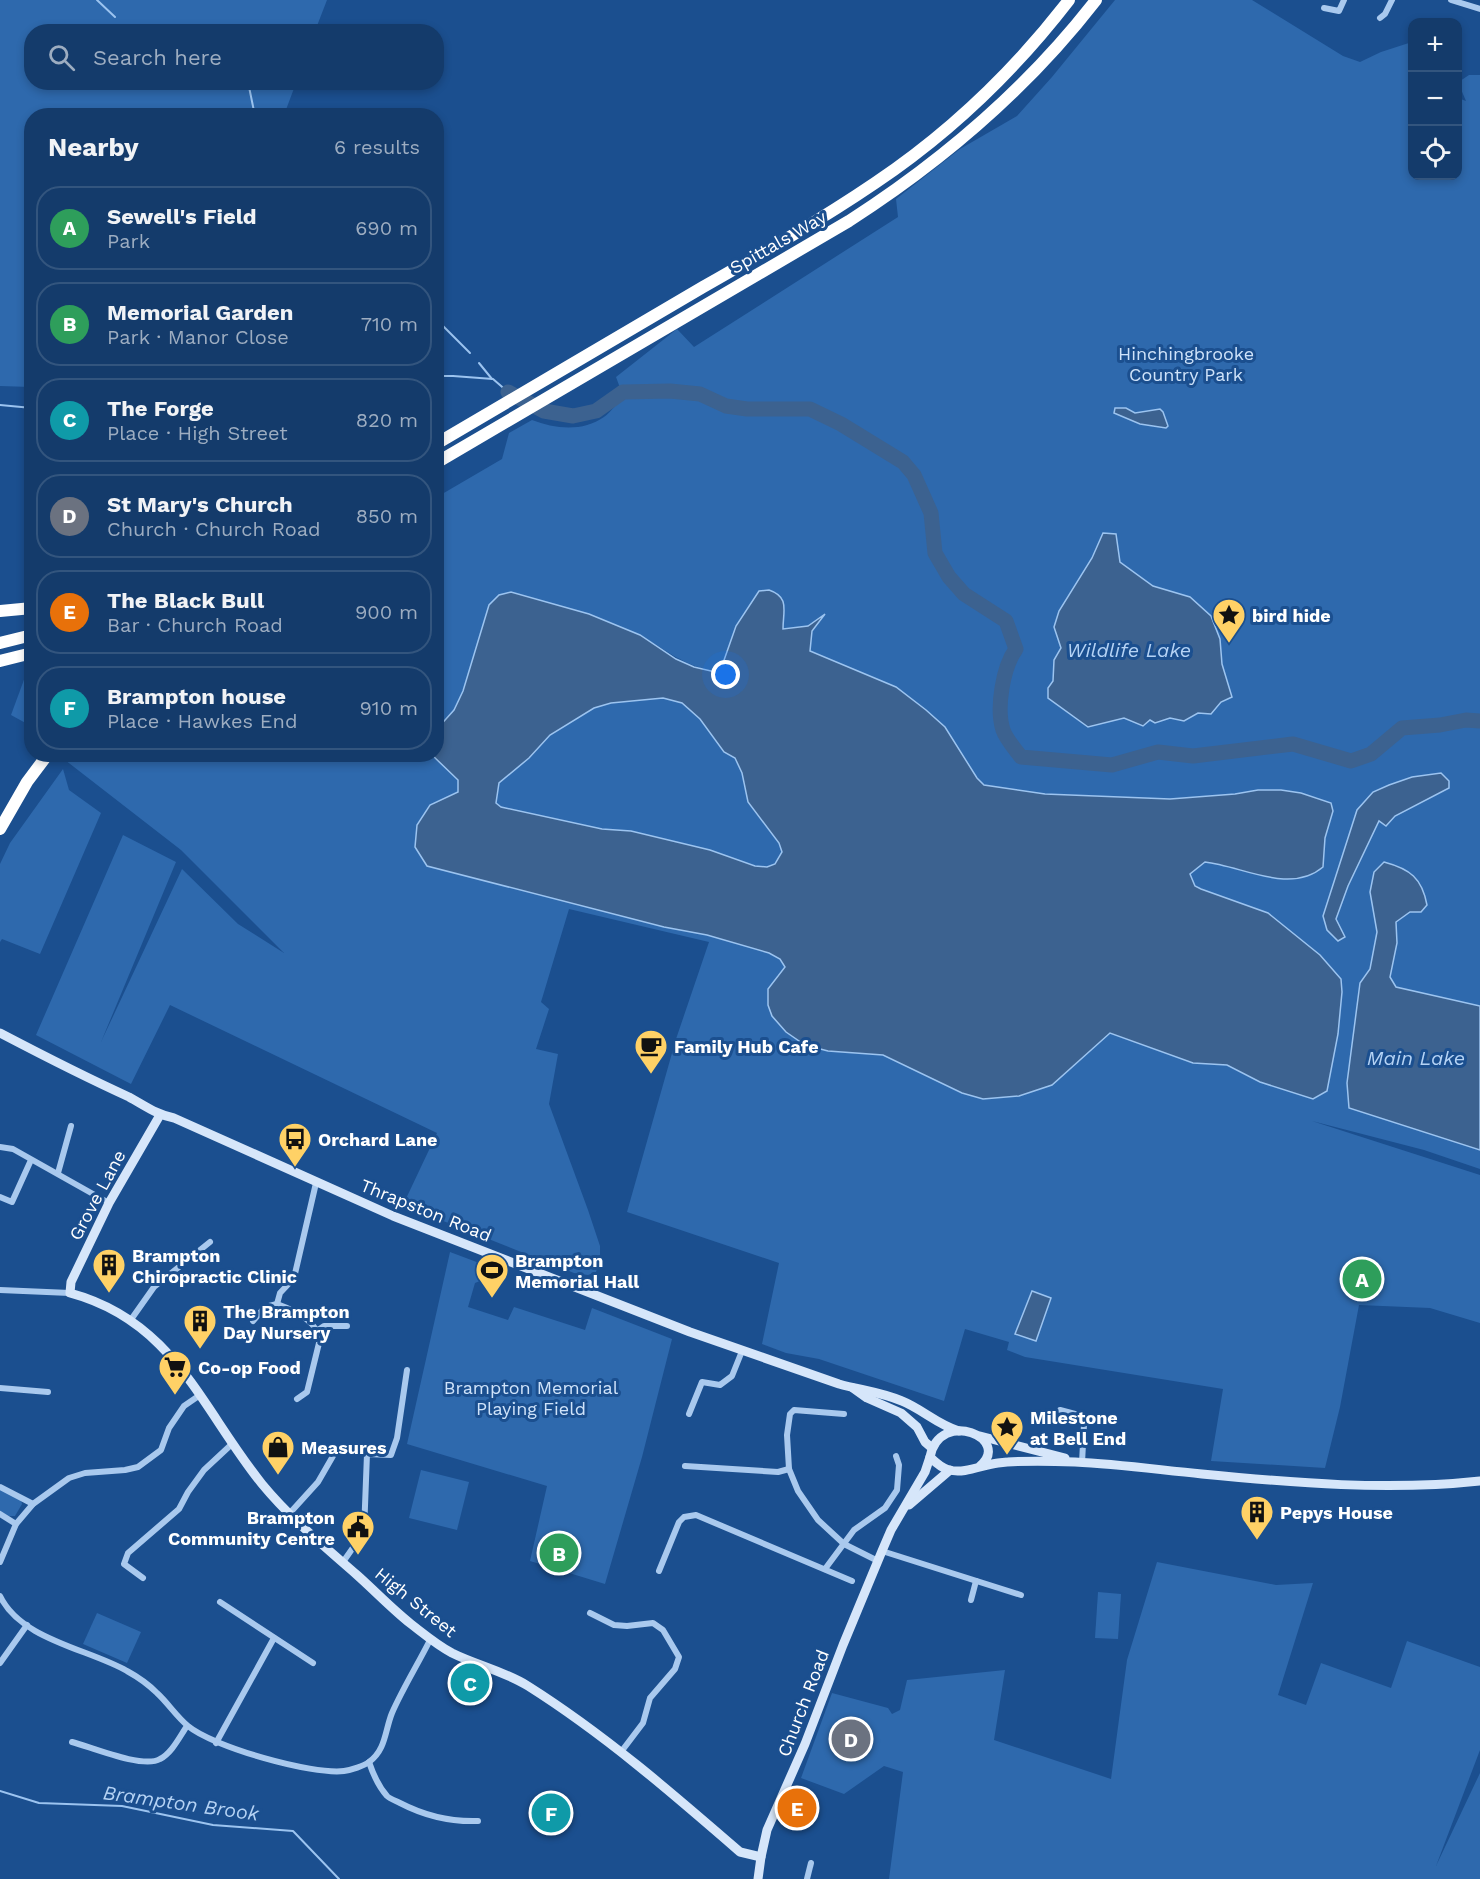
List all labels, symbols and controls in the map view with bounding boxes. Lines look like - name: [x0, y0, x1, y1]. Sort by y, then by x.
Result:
- map controls: [1408, 18, 1462, 180]
- button: +: [1408, 18, 1462, 72]
- search box: [24, 24, 444, 90]
- icon: search: [45, 41, 78, 74]
- text: Search here: [93, 45, 222, 70]
- button: −: [1408, 72, 1462, 126]
- button: locate: [1408, 126, 1462, 180]
- text: Nearby: [48, 132, 139, 162]
- text: 6 results: [334, 135, 420, 159]
- text: Sewell's Field: [107, 204, 257, 229]
- street label: Spittals Way: [726, 206, 831, 278]
- text: A: [63, 216, 76, 240]
- text: 690 m: [355, 216, 418, 240]
- text: Park: [107, 229, 150, 253]
- text: Memorial Garden: [107, 300, 293, 325]
- text: B: [63, 312, 76, 336]
- text: 710 m: [361, 312, 418, 336]
- text: Park · Manor Close: [107, 325, 289, 349]
- park label: Hinchingbrooke Country Park: [1118, 343, 1254, 385]
- text: The Forge: [107, 396, 214, 421]
- text: C: [63, 408, 76, 432]
- text: 820 m: [356, 408, 418, 432]
- text: Place · High Street: [107, 421, 288, 445]
- text: St Mary's Church: [107, 492, 293, 517]
- text: D: [62, 504, 77, 528]
- text: 850 m: [356, 504, 418, 528]
- text: Church · Church Road: [107, 517, 321, 541]
- text: The Black Bull: [107, 588, 264, 613]
- place icon: bird hide: [1211, 597, 1247, 644]
- text: E: [63, 600, 76, 624]
- text: 900 m: [355, 600, 418, 624]
- place label: bird hide: [1252, 605, 1331, 626]
- text: Bar · Church Road: [107, 613, 283, 637]
- water label: Wildlife Lake: [1067, 638, 1191, 662]
- your location: [711, 660, 740, 689]
- text: Brampton house: [107, 684, 286, 709]
- text: F: [63, 696, 76, 720]
- text: 910 m: [360, 696, 418, 720]
- text: Place · Hawkes End: [107, 709, 297, 733]
- cafe icon: Family Hub Cafe: [633, 1028, 669, 1075]
- place label: Family Hub Cafe: [674, 1036, 819, 1057]
- water label: Main Lake: [1367, 1046, 1465, 1070]
- bus stop icon: Orchard Lane: [277, 1121, 313, 1168]
- place label: Orchard Lane: [318, 1129, 438, 1150]
- street label: Grove Lane: [64, 1146, 130, 1244]
- street label: Thrapston Road: [358, 1174, 494, 1246]
- place label: Brampton Chiropractic Clinic: [132, 1245, 297, 1287]
- building icon: Brampton Chiropractic Clinic: [91, 1247, 127, 1294]
- place label: Brampton Memorial Hall: [515, 1250, 639, 1292]
- sports icon: Brampton Memorial Hall: [474, 1252, 510, 1299]
- pin: A: [1342, 1256, 1382, 1302]
- place label: The Brampton Day Nursery: [223, 1301, 350, 1343]
- building icon: The Brampton Day Nursery: [182, 1303, 218, 1350]
- supermarket icon: Co-op Food: [157, 1349, 193, 1396]
- place label: Co-op Food: [198, 1357, 301, 1378]
- park label: Brampton Memorial Playing Field: [444, 1377, 619, 1419]
- place label: Milestone at Bell End: [1030, 1407, 1126, 1449]
- place icon: Milestone at Bell End: [989, 1409, 1025, 1456]
- shop icon: Measures: [260, 1429, 296, 1476]
- place label: Measures: [301, 1437, 387, 1458]
- building icon: Pepys House: [1239, 1494, 1275, 1541]
- place label: Pepys House: [1280, 1502, 1393, 1523]
- place label: Brampton Community Centre: [168, 1507, 335, 1549]
- public building icon: Brampton Community Centre: [340, 1509, 376, 1556]
- pin: B: [540, 1530, 578, 1576]
- street label: High Street: [371, 1563, 461, 1642]
- street label: Church Road: [773, 1647, 833, 1759]
- pin: C: [450, 1660, 490, 1706]
- pin: D: [832, 1716, 870, 1762]
- water label: Brampton Brook: [102, 1780, 261, 1826]
- pin: E: [778, 1786, 816, 1830]
- pin: F: [532, 1790, 570, 1836]

